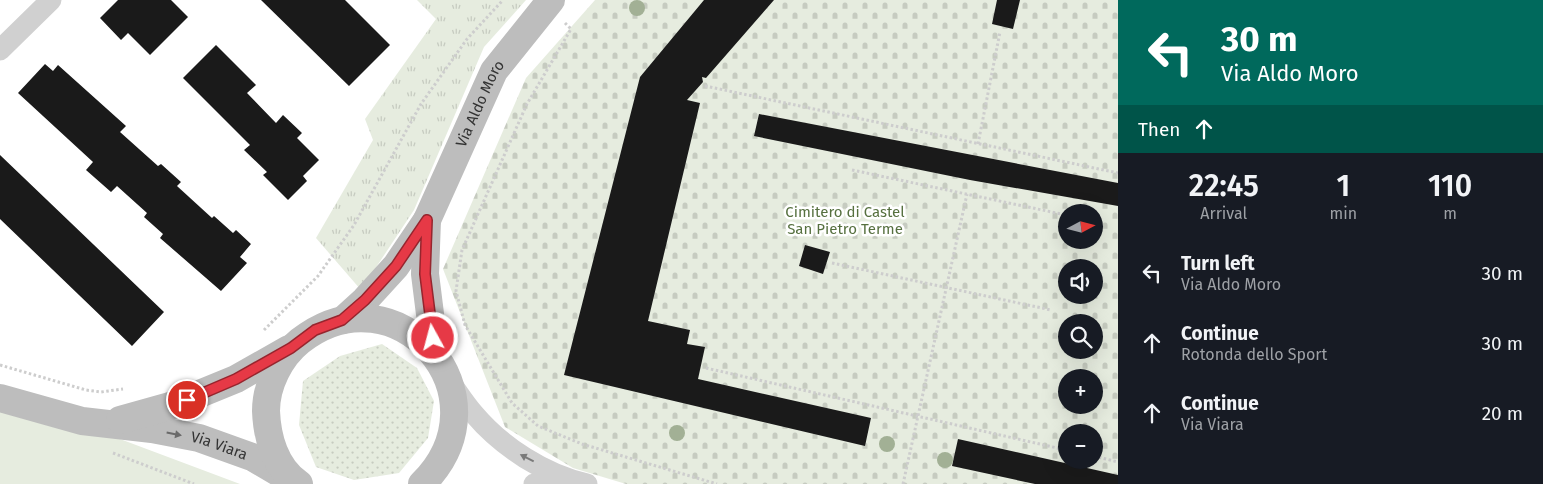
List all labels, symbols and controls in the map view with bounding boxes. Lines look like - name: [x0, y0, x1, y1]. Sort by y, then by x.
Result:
- text: 30 m: [1221, 18, 1298, 60]
- icon: left: [1138, 20, 1203, 85]
- street label: Via Aldo Moro: [452, 56, 508, 150]
- text: Via Aldo Moro: [1221, 60, 1359, 87]
- icon: ahead: [1190, 115, 1218, 143]
- text: Then: [1138, 118, 1180, 141]
- text: 22:45: [1189, 168, 1259, 204]
- text: 1: [1337, 168, 1350, 204]
- text: 110: [1428, 168, 1472, 204]
- park label: Cimitero di Castel San Pietro Terme: [785, 203, 905, 238]
- north arrow: [1058, 204, 1102, 249]
- map controls: [1058, 204, 1103, 469]
- text: Arrival: [1200, 204, 1247, 223]
- text: min: [1330, 204, 1357, 223]
- text: m: [1443, 204, 1457, 223]
- text: Turn left: [1181, 252, 1255, 275]
- button: sound: [1058, 259, 1103, 304]
- icon: left: [1138, 259, 1166, 287]
- text: 30 m: [1482, 262, 1523, 285]
- text: Via Aldo Moro: [1181, 275, 1281, 294]
- position arrow: [406, 311, 458, 363]
- button: search: [1058, 314, 1103, 359]
- text: Continue: [1181, 322, 1259, 345]
- icon: ahead: [1138, 329, 1166, 357]
- text: 30 m: [1482, 332, 1523, 355]
- text: Rotonda dello Sport: [1181, 345, 1327, 364]
- button: +: [1058, 369, 1103, 414]
- pin: [166, 379, 208, 421]
- icon: arrive: [173, 386, 201, 414]
- text: Continue: [1181, 392, 1259, 415]
- icon: ahead: [1138, 399, 1166, 427]
- text: 20 m: [1482, 402, 1523, 425]
- text: Via Viara: [1181, 415, 1244, 434]
- button: −: [1058, 424, 1103, 469]
- street label: Via Viara: [190, 428, 250, 464]
- one-way arrow: [167, 430, 183, 438]
- one-way arrow: [520, 454, 534, 462]

